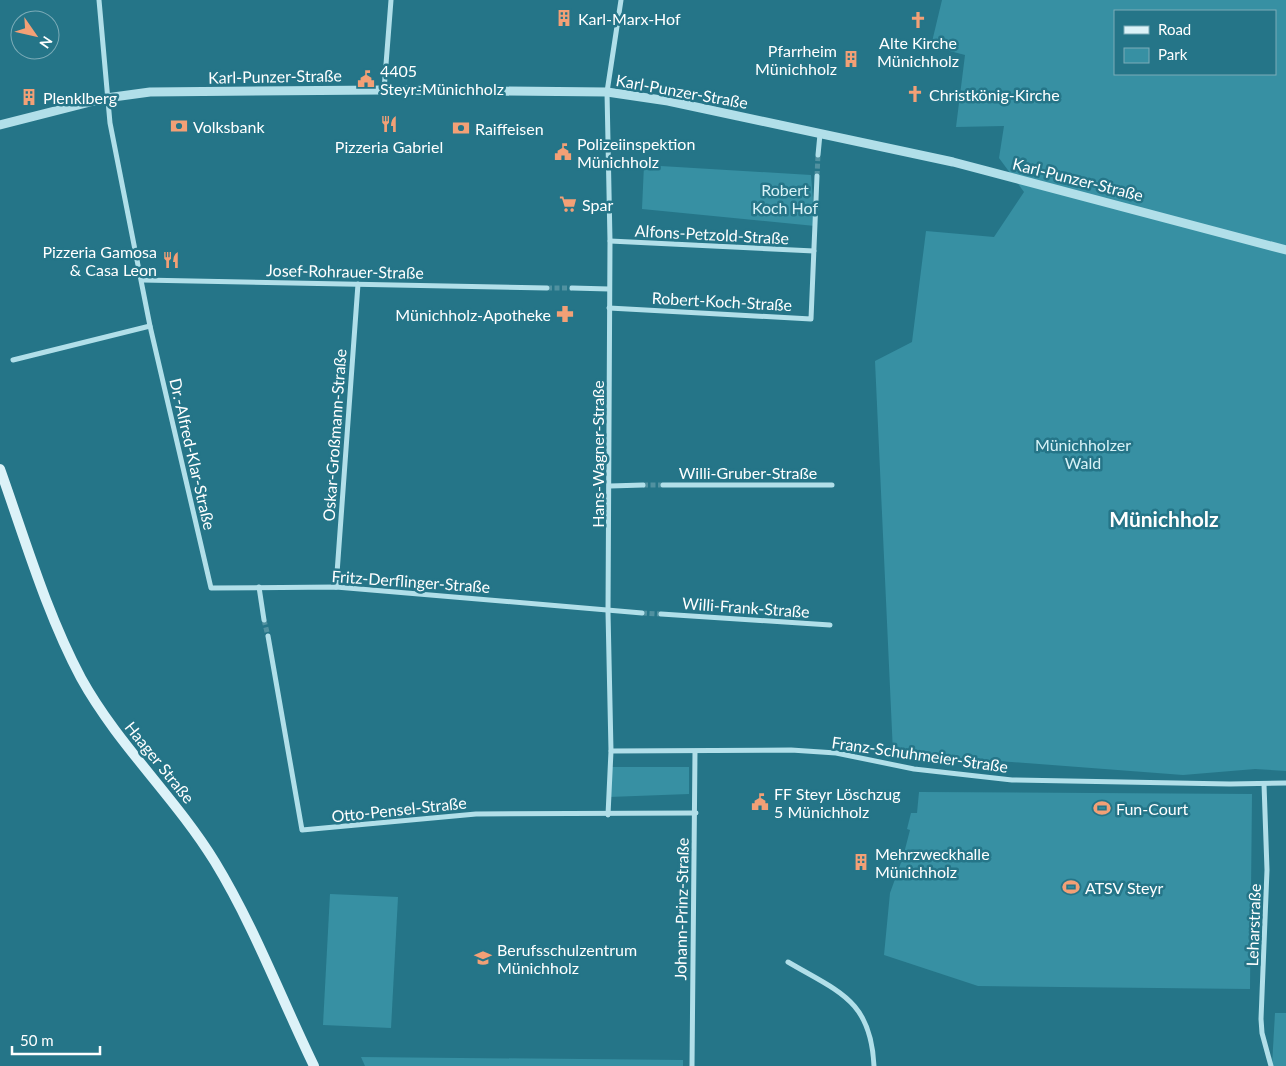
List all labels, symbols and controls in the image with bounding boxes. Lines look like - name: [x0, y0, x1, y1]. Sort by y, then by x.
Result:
- building icon: Karl-Marx-Hof: [554, 8, 574, 28]
- place label: Karl-Marx-Hof: [578, 9, 681, 28]
- north arrow: [10, 10, 60, 60]
- church icon: Alte Kirche Münichholz: [908, 10, 928, 30]
- legend: [1114, 10, 1276, 75]
- text: Road: [1158, 20, 1191, 38]
- text: N: [36, 33, 56, 52]
- place label: Alte Kirche Münichholz: [877, 33, 959, 70]
- place label: Pfarrheim Münichholz: [755, 41, 837, 78]
- text: Park: [1158, 45, 1188, 63]
- building icon: Pfarrheim Münichholz: [841, 49, 861, 69]
- place label: 4405 Steyr-Münichholz: [380, 61, 504, 98]
- street label: Karl-Punzer-Straße: [208, 65, 342, 87]
- public building icon: 4405 Steyr-Münichholz: [356, 69, 376, 89]
- street label: Karl-Punzer-Straße: [614, 70, 750, 112]
- church icon: Christkönig-Kirche: [905, 84, 925, 104]
- place label: Christkönig-Kirche: [929, 85, 1060, 104]
- building icon: Plenklberg: [19, 87, 39, 107]
- place label: Plenklberg: [43, 88, 117, 107]
- restaurant icon: Pizzeria Gabriel: [379, 114, 399, 134]
- bank icon: Volksbank: [169, 116, 189, 136]
- place label: Volksbank: [193, 117, 265, 136]
- bank icon: Raiffeisen: [451, 118, 471, 138]
- place label: Raiffeisen: [475, 119, 544, 138]
- place label: Polizeiinspektion Münichholz: [577, 134, 695, 171]
- place label: Pizzeria Gabriel: [335, 137, 443, 156]
- public building icon: Polizeiinspektion Münichholz: [553, 142, 573, 162]
- street label: Karl-Punzer-Straße: [1011, 154, 1145, 204]
- park label: Robert Koch Hof: [752, 180, 818, 217]
- supermarket icon: Spar: [558, 194, 578, 214]
- place label: Spar: [582, 195, 613, 214]
- street label: Alfons-Petzold-Straße: [634, 220, 790, 248]
- place label: Pizzeria Gamosa & Casa Leon: [42, 242, 157, 279]
- restaurant icon: Pizzeria Gamosa & Casa Leon: [161, 250, 181, 270]
- street label: Josef-Rohrauer-Straße: [266, 260, 424, 282]
- street label: Robert-Koch-Straße: [651, 288, 793, 314]
- pharmacy icon: Münichholz-Apotheke: [555, 304, 575, 324]
- place label: Münichholz-Apotheke: [395, 305, 551, 324]
- street label: Oskar-Großmann-Straße: [318, 348, 350, 522]
- street label: Dr.-Alfred-Klar-Straße: [166, 376, 220, 532]
- street label: Hans-Wagner-Straße: [588, 380, 607, 528]
- park label: Münichholzer Wald: [1035, 435, 1131, 472]
- street label: Willi-Gruber-Straße: [679, 463, 817, 482]
- district label: Münichholz: [1109, 506, 1219, 531]
- street label: Fritz-Derflinger-Straße: [331, 566, 491, 596]
- street label: Willi-Frank-Straße: [682, 593, 810, 621]
- street label: Haager Straße: [121, 717, 199, 807]
- street label: Franz-Schuhmeier-Straße: [831, 732, 1009, 776]
- place label: FF Steyr Löschzug 5 Münichholz: [774, 784, 901, 821]
- street label: Otto-Pensel-Straße: [330, 792, 468, 826]
- public building icon: FF Steyr Löschzug 5 Münichholz: [750, 792, 770, 812]
- sports icon: Fun-Court: [1092, 798, 1112, 818]
- place label: Fun-Court: [1116, 799, 1189, 818]
- street label: Johann-Prinz-Straße: [670, 837, 692, 981]
- place label: Mehrzweckhalle Münichholz: [875, 844, 990, 881]
- building icon: Mehrzweckhalle Münichholz: [851, 852, 871, 872]
- sports icon: ATSV Steyr: [1061, 877, 1081, 897]
- place label: ATSV Steyr: [1085, 878, 1163, 897]
- street label: Leharstraße: [1242, 883, 1264, 967]
- place label: Berufsschulzentrum Münichholz: [497, 940, 637, 977]
- school or university icon: Berufsschulzentrum Münichholz: [473, 948, 493, 968]
- scale bar: [12, 1024, 100, 1056]
- text: 50 m: [20, 1031, 54, 1049]

